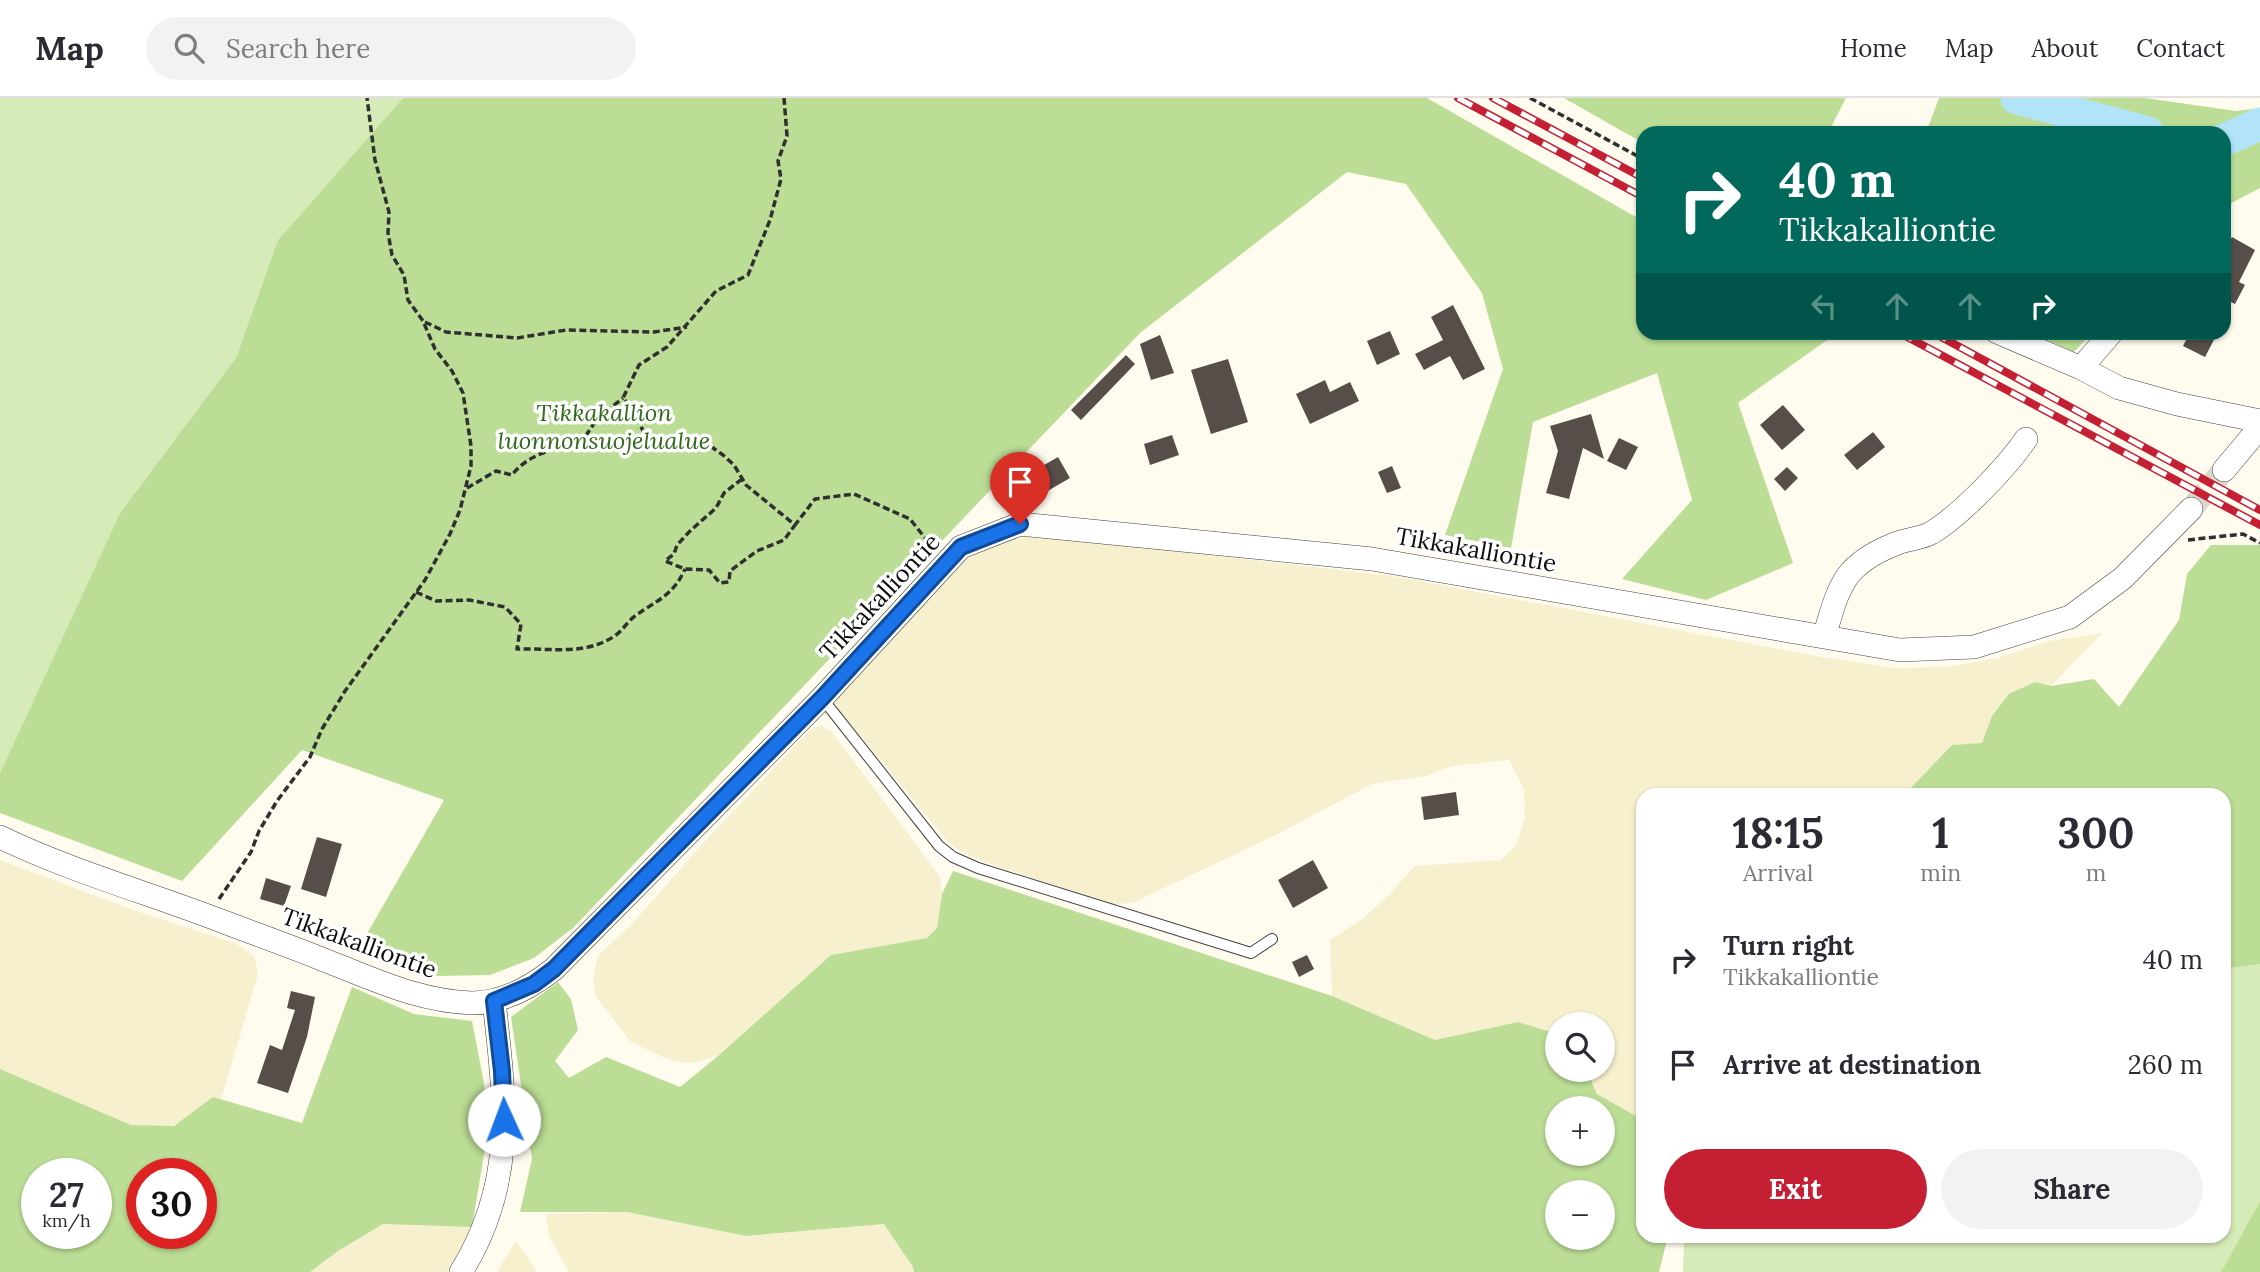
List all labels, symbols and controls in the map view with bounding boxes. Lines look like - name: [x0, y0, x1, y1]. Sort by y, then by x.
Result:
- search box: [146, 17, 636, 80]
- text: Map: [35, 27, 104, 69]
- icon: search: [170, 29, 208, 67]
- text: Search here: [226, 32, 370, 65]
- text: Home: [1840, 33, 1907, 64]
- text: Map: [1945, 33, 1994, 64]
- text: About: [2032, 33, 2098, 64]
- text: Contact: [2136, 33, 2225, 64]
- text: 40 m: [1779, 148, 1895, 210]
- icon: right: [1664, 154, 1755, 245]
- text: Tikkakalliontie: [1779, 209, 1996, 250]
- icon: left: [1805, 287, 1843, 325]
- icon: ahead: [1878, 287, 1916, 325]
- icon: ahead: [1951, 287, 1989, 325]
- icon: right: [2024, 287, 2062, 325]
- park label: Tikkakallion luonnonsuojelualue: [498, 397, 710, 456]
- pin: [990, 452, 1050, 524]
- icon: arrive: [1001, 463, 1039, 501]
- street label: Tikkakalliontie: [1393, 520, 1559, 579]
- street label: Tikkakalliontie: [813, 527, 946, 667]
- text: 18:15: [1732, 806, 1824, 860]
- text: 1: [1932, 806, 1949, 860]
- text: 300: [2058, 806, 2135, 860]
- text: Arrival: [1743, 858, 1813, 887]
- text: min: [1920, 858, 1961, 887]
- text: m: [2086, 858, 2106, 887]
- street label: Tikkakalliontie: [277, 900, 441, 985]
- text: Turn right: [1723, 929, 1854, 962]
- icon: right: [1664, 941, 1702, 979]
- text: 40 m: [2143, 943, 2203, 976]
- text: Tikkakalliontie: [1723, 962, 1879, 991]
- map controls: [1545, 1012, 1615, 1250]
- button: search: [1545, 1012, 1615, 1082]
- icon: arrive: [1664, 1046, 1702, 1084]
- text: Arrive at destination: [1723, 1048, 1981, 1081]
- text: 260 m: [2128, 1048, 2203, 1081]
- position arrow: [467, 1083, 541, 1157]
- button: +: [1545, 1096, 1615, 1166]
- button: Exit: [1664, 1149, 1927, 1229]
- button: Share: [1941, 1149, 2203, 1229]
- speed limit sign: 30: [126, 1158, 217, 1249]
- text: 27: [49, 1172, 84, 1217]
- button: −: [1545, 1180, 1615, 1250]
- text: km/h: [42, 1209, 91, 1232]

